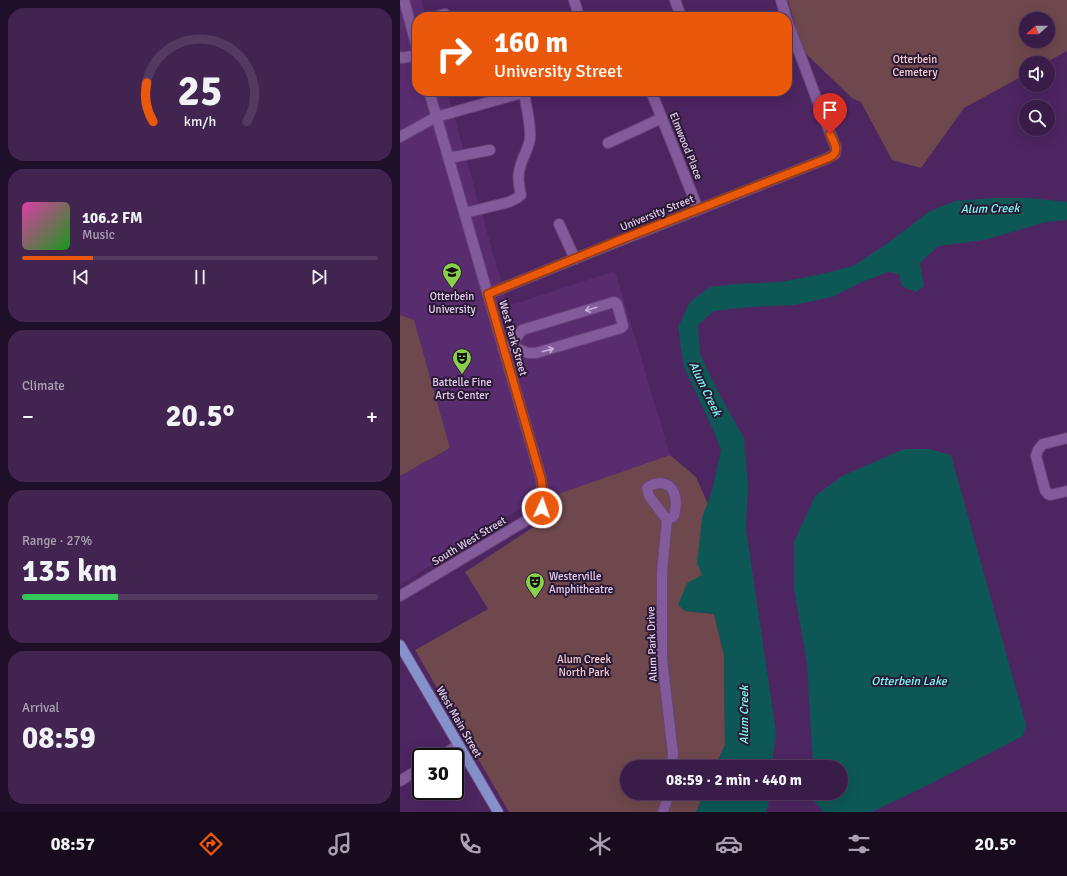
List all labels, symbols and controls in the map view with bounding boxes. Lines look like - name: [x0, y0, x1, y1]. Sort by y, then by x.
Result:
- north arrow: [1019, 12, 1055, 48]
- map controls: [1019, 12, 1055, 136]
- text: 160 m: [494, 26, 568, 60]
- icon: right: [428, 28, 480, 80]
- park label: Otterbein Cemetery: [892, 53, 938, 79]
- button: sound: [1019, 56, 1055, 92]
- text: University Street: [494, 60, 623, 82]
- text: 25: [178, 66, 222, 117]
- pin: [813, 93, 847, 134]
- icon: arrive: [819, 99, 841, 121]
- button: search: [1019, 100, 1055, 136]
- street label: Elmwood Place: [667, 111, 705, 181]
- text: km/h: [184, 113, 216, 130]
- street label: University Street: [618, 192, 696, 234]
- water label: Alum Creek: [960, 201, 1021, 217]
- text: 106.2 FM: [82, 209, 143, 227]
- text: Music: [82, 227, 115, 243]
- school or university icon: Otterbein University: [441, 261, 463, 289]
- icon: previous: [70, 266, 92, 288]
- icon: pause: [189, 266, 211, 288]
- icon: next: [308, 266, 330, 288]
- place label: Otterbein University: [428, 290, 477, 316]
- street label: West Park Street: [496, 299, 530, 377]
- one-way arrow: [585, 306, 598, 313]
- one-way arrow: [541, 346, 554, 353]
- theatre icon: Battelle Fine Arts Center: [451, 347, 473, 375]
- water label: Alum Creek: [685, 359, 725, 420]
- place label: Battelle Fine Arts Center: [432, 376, 492, 402]
- text: Climate: [22, 378, 65, 394]
- text: 20.5°: [165, 398, 235, 435]
- text: −: [22, 403, 34, 430]
- text: +: [366, 403, 378, 430]
- position arrow: [521, 487, 563, 529]
- street label: South West Street: [430, 514, 509, 568]
- text: Range · 27%: [22, 533, 92, 549]
- text: 135 km: [22, 553, 117, 590]
- place label: Westerville Amphitheatre: [549, 570, 613, 596]
- theatre icon: Westerville Amphitheatre: [524, 571, 546, 599]
- street label: Alum Park Drive: [644, 606, 660, 682]
- park label: Alum Creek North Park: [557, 653, 611, 679]
- water label: Otterbein Lake: [871, 674, 948, 689]
- street label: West Main Street: [433, 684, 485, 760]
- water label: Alum Creek: [737, 685, 752, 744]
- text: Arrival: [22, 700, 59, 716]
- text: 08:59: [22, 720, 96, 757]
- speed limit sign: 30: [412, 748, 464, 800]
- text: 08:59 · 2 min · 440 m: [666, 771, 802, 789]
- icon: directions: [197, 830, 225, 858]
- icon: music: [326, 830, 354, 858]
- icon: phone: [456, 830, 484, 858]
- icon: climate: [586, 830, 614, 858]
- icon: car: [715, 830, 743, 858]
- icon: filters: [845, 830, 873, 858]
- text: 08:57: [51, 833, 95, 855]
- text: 20.5°: [975, 833, 1016, 855]

